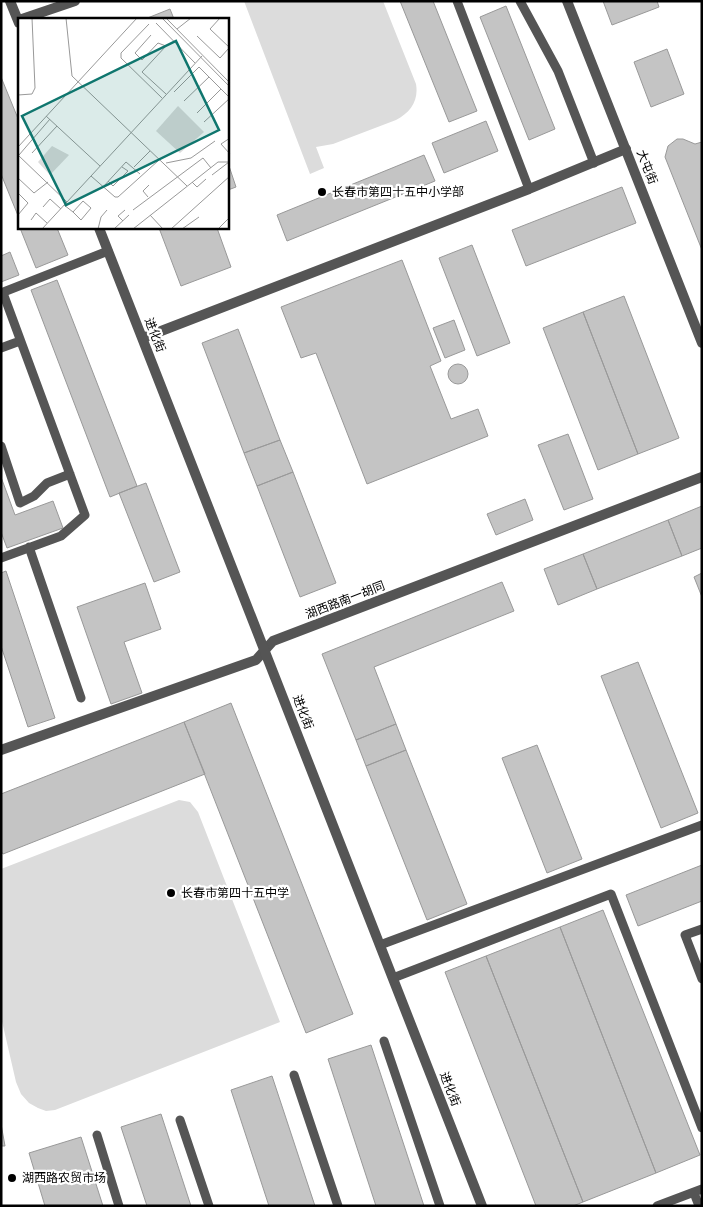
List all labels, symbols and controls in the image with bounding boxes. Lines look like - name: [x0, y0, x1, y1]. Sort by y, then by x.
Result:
- inset map: [18, 18, 229, 229]
- street label: 大屯街: [634, 148, 660, 186]
- place label: 长春市第四十五中小学部: [332, 185, 464, 199]
- marker: 长春市第四十五中小学部: [316, 186, 328, 198]
- street label: 进化街: [142, 316, 168, 354]
- street label: 湖西路南一胡同: [303, 578, 387, 622]
- street label: 进化街: [290, 693, 316, 731]
- place label: 长春市第四十五中学: [181, 886, 289, 900]
- marker: 长春市第四十五中学: [165, 887, 177, 899]
- street label: 进化街: [437, 1070, 463, 1108]
- place label: 湖西路农贸市场: [22, 1171, 106, 1185]
- marker: 湖西路农贸市场: [6, 1172, 18, 1184]

